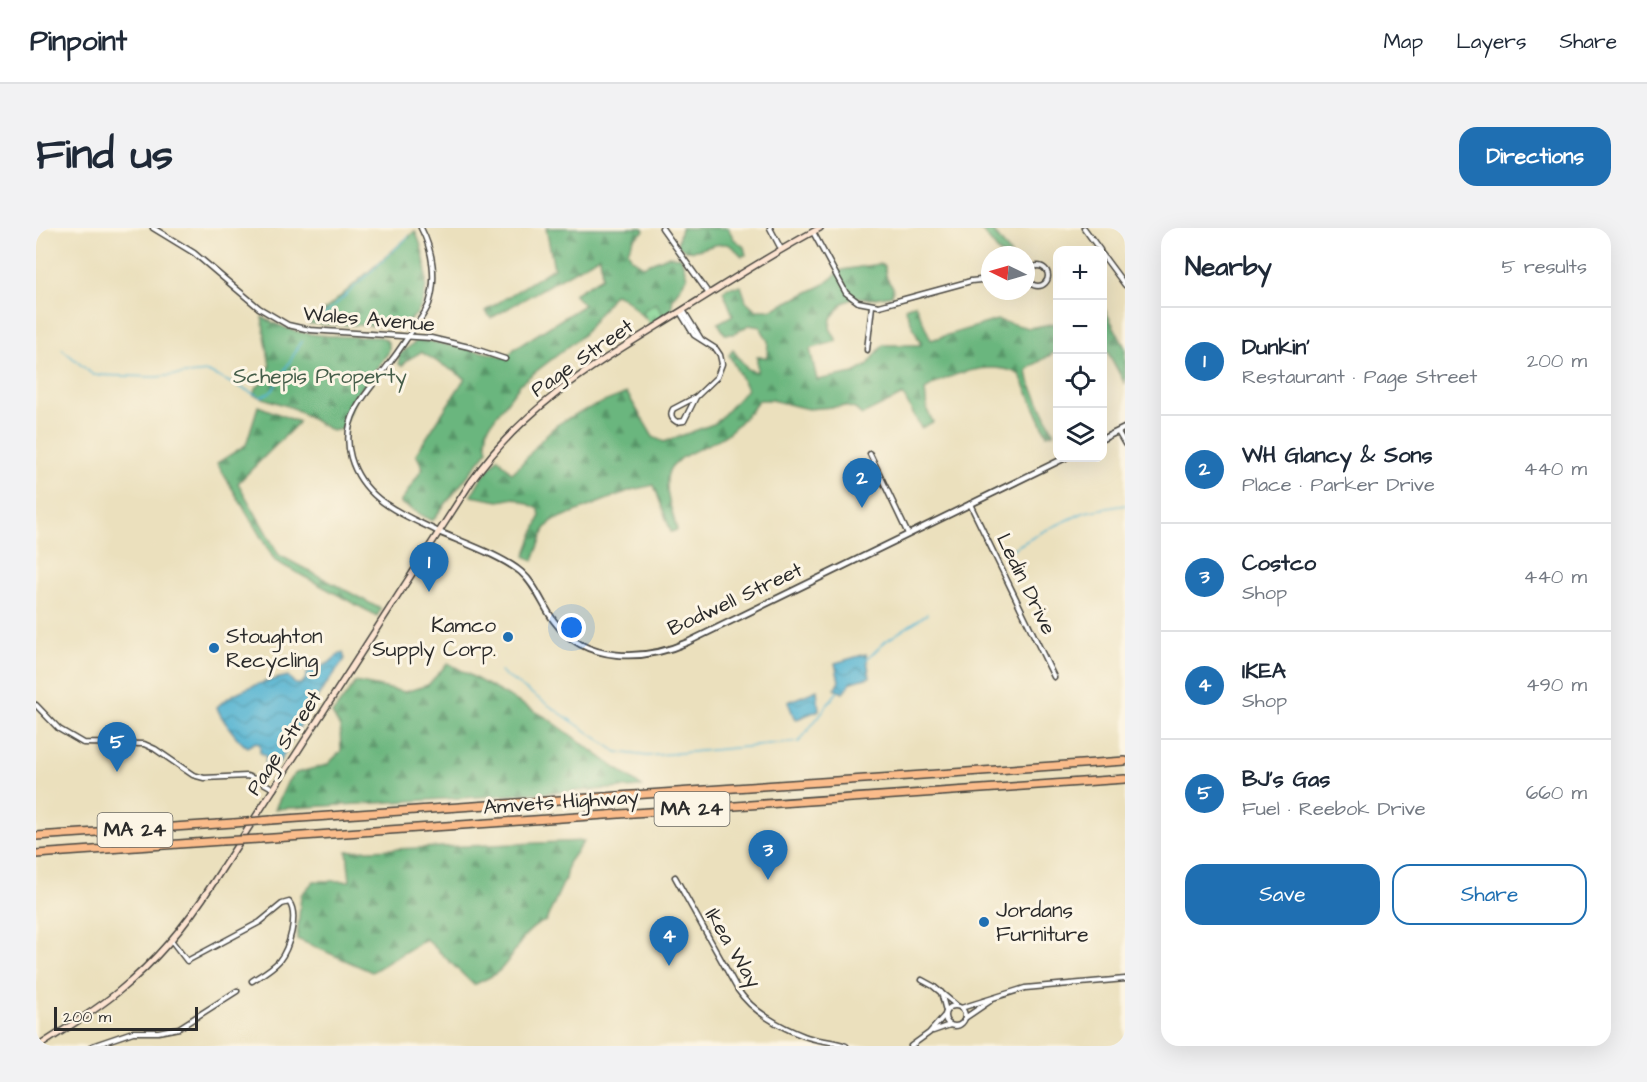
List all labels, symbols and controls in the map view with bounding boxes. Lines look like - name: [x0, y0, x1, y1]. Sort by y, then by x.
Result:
- text: Pinpoint: [30, 22, 127, 61]
- text: Map: [1383, 27, 1423, 56]
- text: Layers: [1456, 27, 1526, 56]
- text: Share: [1559, 27, 1617, 56]
- text: Find us: [36, 127, 173, 185]
- button: Directions: [1459, 127, 1611, 186]
- north arrow: [981, 246, 1035, 300]
- map controls: [1053, 246, 1107, 462]
- button: +: [1053, 246, 1107, 300]
- text: Nearby: [1185, 249, 1272, 285]
- text: 5 results: [1502, 253, 1587, 281]
- street label: Wales Avenue: [302, 299, 436, 339]
- button: −: [1053, 300, 1107, 354]
- street label: Page Street: [525, 312, 641, 406]
- text: Dunkin': [1242, 332, 1310, 363]
- text: 1: [1203, 347, 1206, 375]
- text: 200 m: [1527, 347, 1587, 375]
- button: locate: [1053, 354, 1107, 408]
- park label: Schepis Property: [233, 362, 407, 393]
- text: Restaurant · Page Street: [1242, 363, 1477, 391]
- button: layers: [1053, 408, 1107, 462]
- text: WH Glancy & Sons: [1242, 440, 1433, 471]
- text: 2: [1199, 455, 1210, 483]
- text: 440 m: [1524, 455, 1587, 483]
- pin: 2: [842, 458, 882, 508]
- text: Place · Parker Drive: [1242, 471, 1435, 499]
- street label: Ledin Drive: [989, 528, 1063, 640]
- pin: 1: [410, 542, 448, 592]
- text: Costco: [1242, 548, 1316, 579]
- street label: Bodwell Street: [663, 555, 808, 643]
- text: 3: [1199, 563, 1210, 591]
- text: 440 m: [1524, 563, 1587, 591]
- text: Shop: [1242, 579, 1287, 607]
- place label: Kamco Supply Corp.: [372, 611, 496, 666]
- your location: [557, 613, 586, 642]
- place label: Stoughton Recycling: [226, 622, 323, 677]
- marker: Kamco Supply Corp.: [501, 630, 515, 644]
- marker: Stoughton Recycling: [207, 641, 221, 655]
- text: IKEA: [1242, 656, 1286, 687]
- text: 4: [1198, 671, 1211, 699]
- text: 490 m: [1526, 671, 1587, 699]
- street label: Page Street: [239, 685, 331, 802]
- text: Shop: [1242, 687, 1287, 715]
- pin: 5: [98, 722, 136, 772]
- text: BJ's Gas: [1242, 764, 1330, 795]
- text: 5: [1197, 779, 1212, 807]
- text: 660 m: [1526, 779, 1587, 807]
- street label: Amvets Highway: [482, 782, 640, 824]
- road number: MA 24: [654, 792, 730, 826]
- text: Fuel · Reebok Drive: [1242, 795, 1426, 823]
- road number: MA 24: [98, 813, 172, 847]
- pin: 3: [748, 830, 788, 880]
- button: Save: [1185, 864, 1380, 925]
- button: Share: [1392, 864, 1587, 925]
- place label: Jordans Furniture: [996, 896, 1089, 949]
- street label: Ikea Way: [696, 903, 768, 995]
- marker: Jordans Furniture: [977, 915, 991, 929]
- pin: 4: [650, 916, 688, 966]
- scale bar: [54, 1004, 198, 1032]
- text: 200 m: [63, 1006, 111, 1028]

